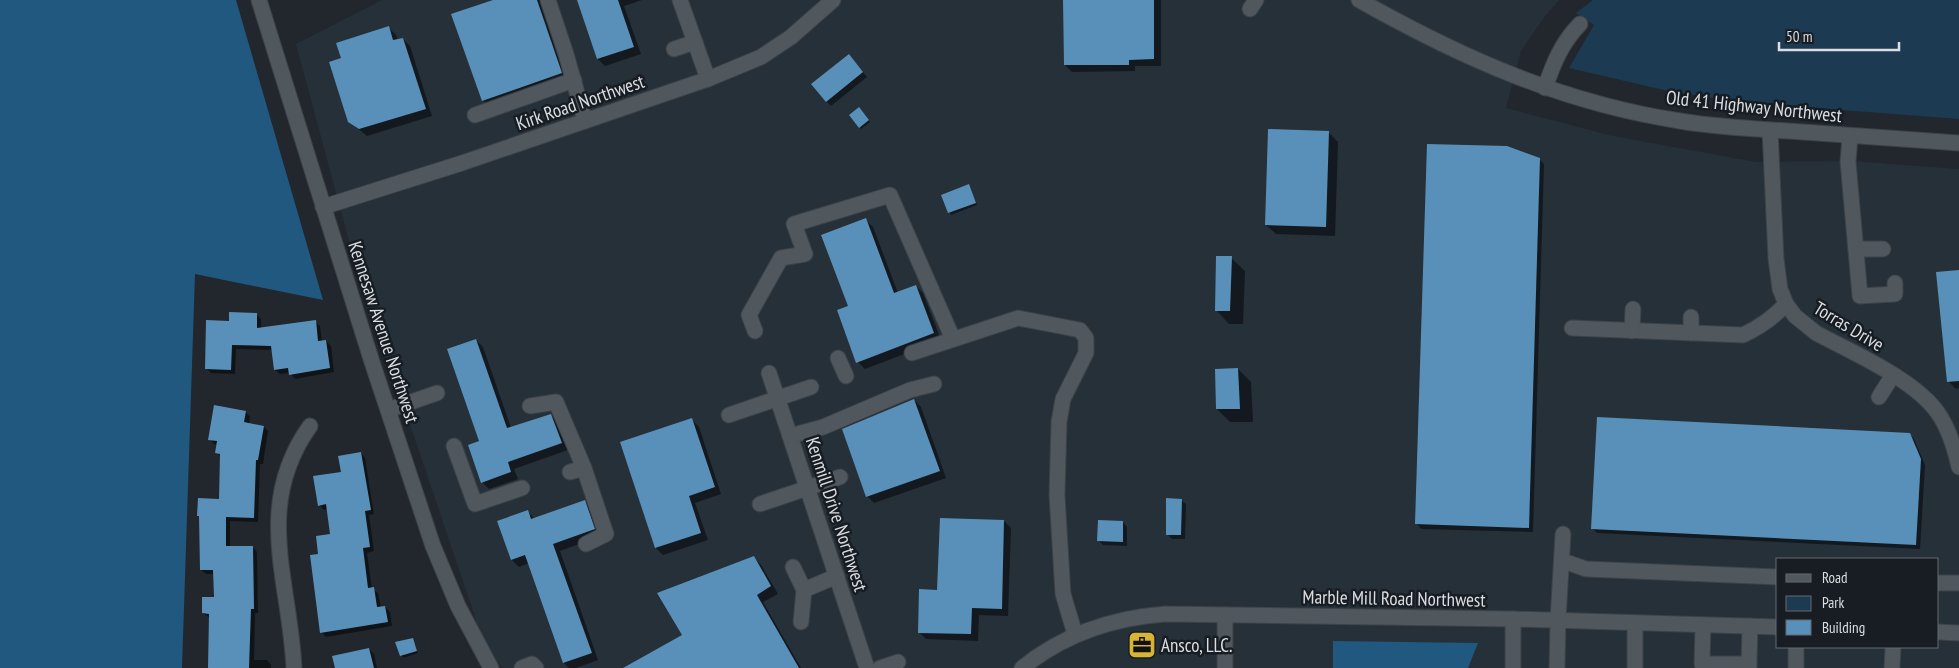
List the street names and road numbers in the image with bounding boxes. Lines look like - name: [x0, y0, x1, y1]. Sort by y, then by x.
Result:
- street label: Kirk Road Northwest: [513, 69, 648, 135]
- street label: Old 41 Highway Northwest: [1665, 85, 1844, 127]
- street label: Kennesaw Avenue Northwest: [343, 238, 425, 427]
- street label: Torras Drive: [1810, 296, 1889, 356]
- street label: Kenmill Drive Northwest: [801, 434, 874, 595]
- street label: Marble Mill Road Northwest: [1302, 584, 1487, 612]

